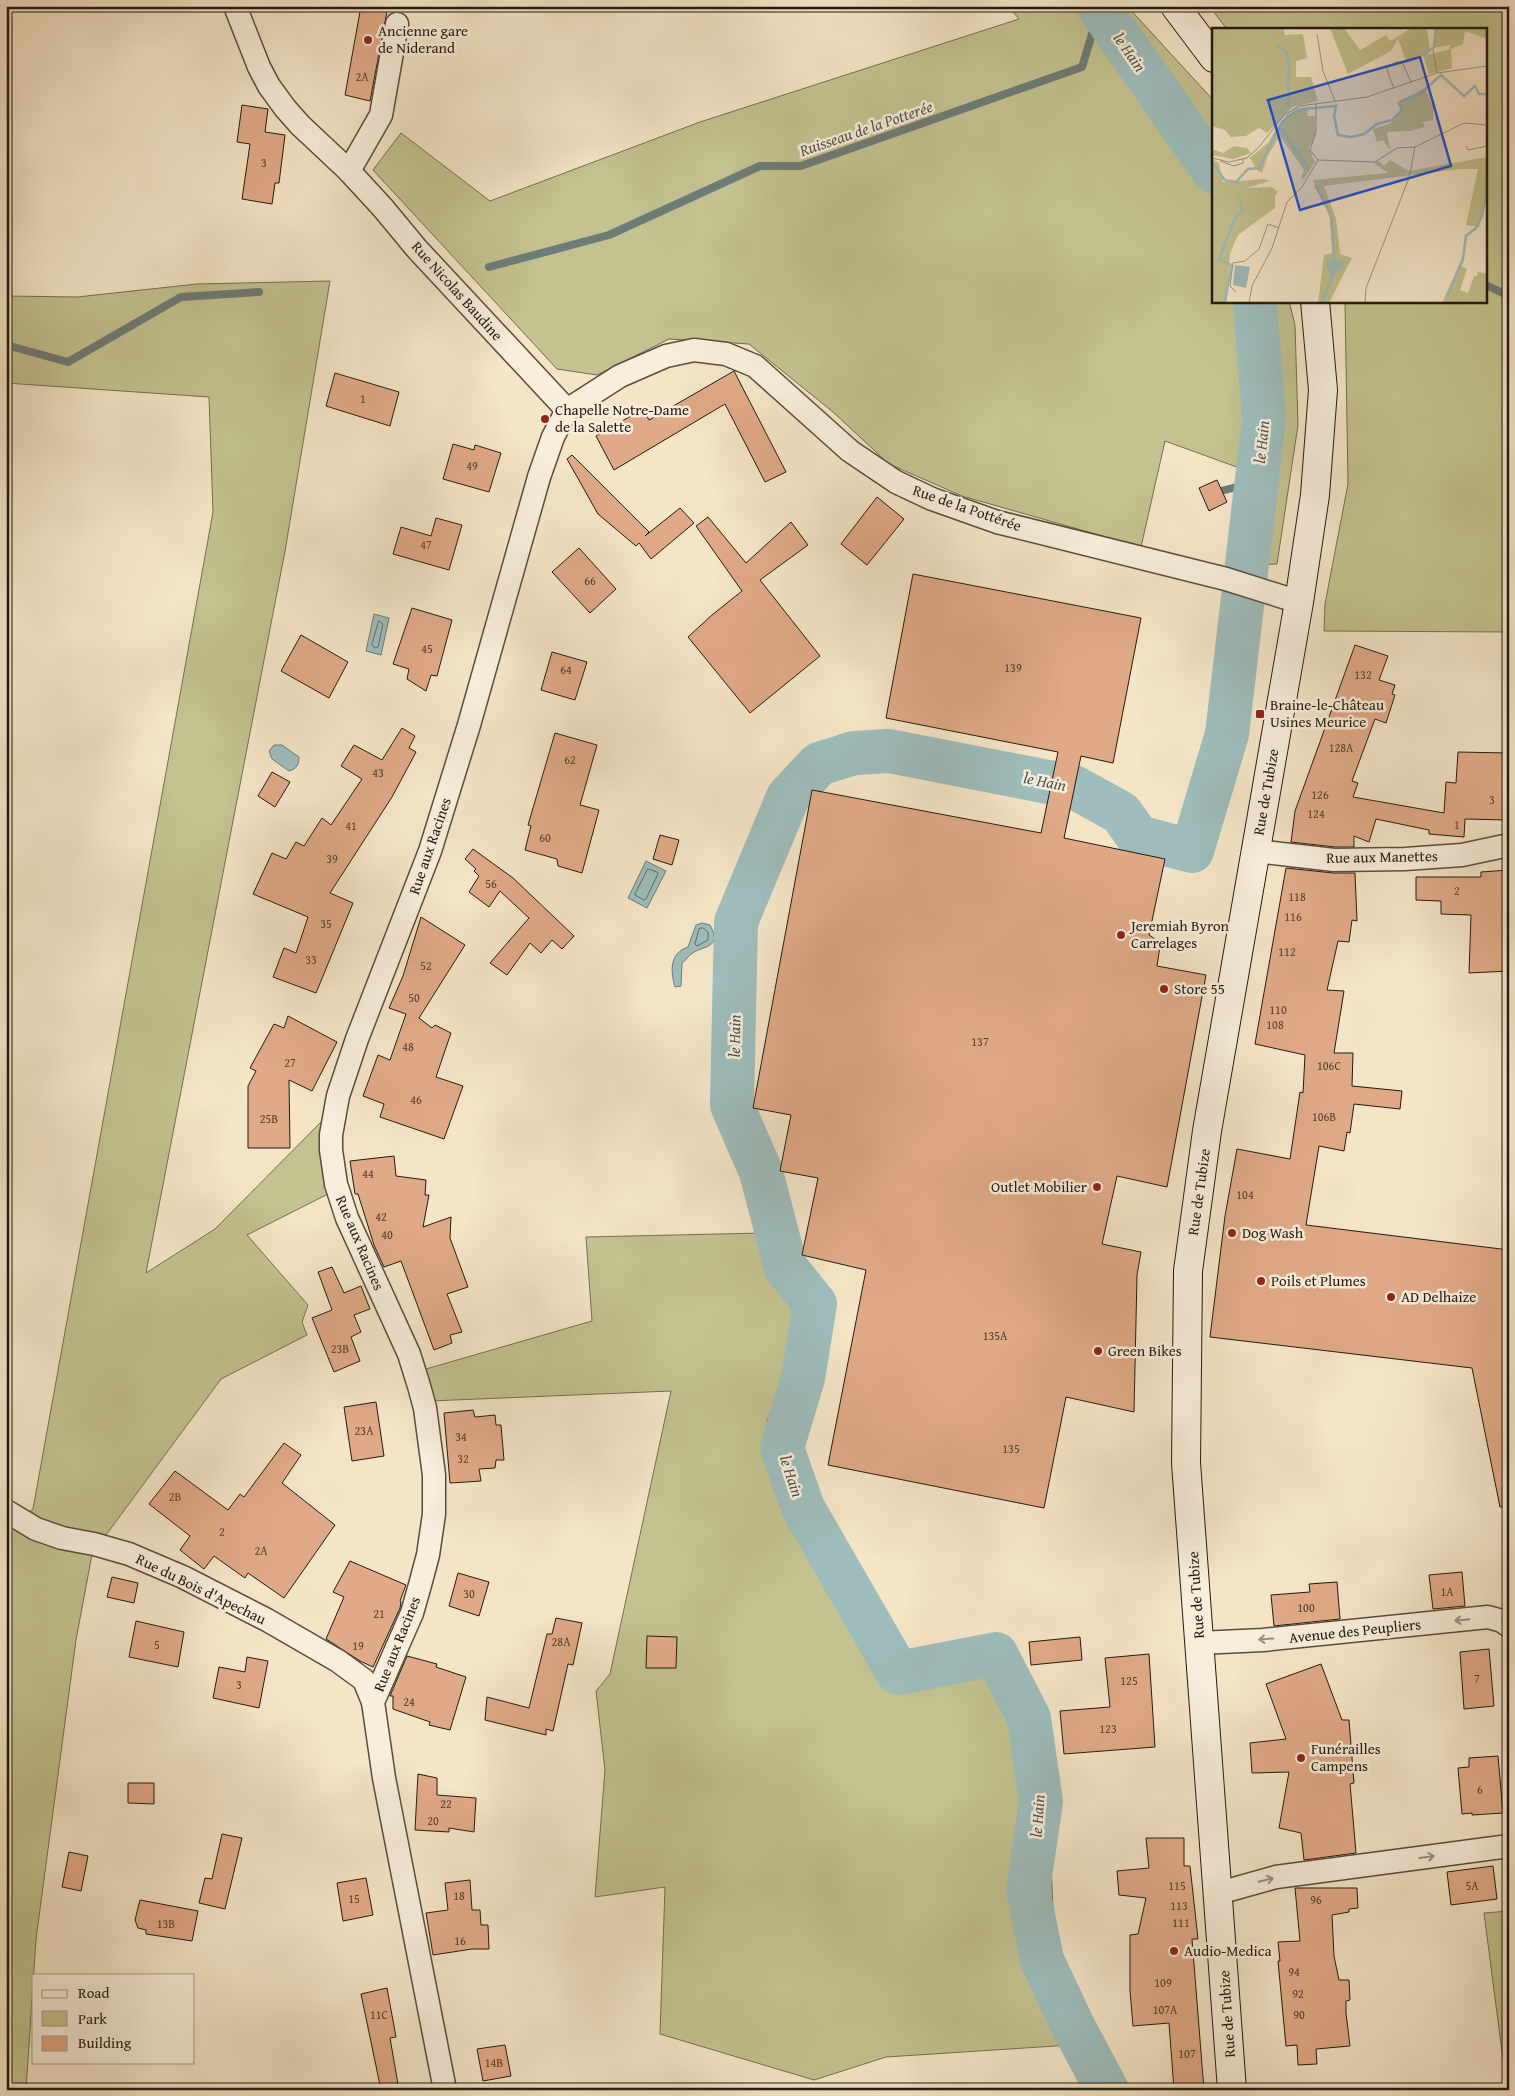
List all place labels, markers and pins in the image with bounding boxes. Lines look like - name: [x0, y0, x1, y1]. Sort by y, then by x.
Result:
- place label: Ancienne gare de Niderand: [378, 20, 468, 58]
- marker: Ancienne gare de Niderand: [362, 34, 374, 46]
- place label: Chapelle Notre-Dame de la Salette: [555, 399, 689, 437]
- marker: Chapelle Notre-Dame de la Salette: [539, 413, 551, 425]
- place label: Braine-le-Château Usines Meurice: [1270, 694, 1385, 732]
- marker: Braine-le-Château Usines Meurice: [1254, 708, 1266, 720]
- place label: Jeremiah Byron Carrelages: [1129, 915, 1230, 953]
- marker: Jeremiah Byron Carrelages: [1115, 929, 1127, 941]
- place label: Store 55: [1174, 978, 1225, 999]
- marker: Store 55: [1158, 983, 1170, 995]
- place label: Outlet Mobilier: [991, 1176, 1087, 1197]
- marker: Outlet Mobilier: [1091, 1181, 1103, 1193]
- place label: Dog Wash: [1242, 1222, 1304, 1243]
- marker: Dog Wash: [1226, 1227, 1238, 1239]
- place label: Poils et Plumes: [1271, 1270, 1366, 1291]
- marker: Poils et Plumes: [1255, 1275, 1267, 1287]
- place label: AD Delhaize: [1401, 1286, 1476, 1307]
- marker: AD Delhaize: [1385, 1291, 1397, 1303]
- place label: Green Bikes: [1108, 1340, 1182, 1361]
- marker: Green Bikes: [1092, 1345, 1104, 1357]
- place label: Funérailles Campens: [1311, 1738, 1381, 1776]
- marker: Funérailles Campens: [1295, 1752, 1307, 1764]
- place label: Audio-Medica: [1184, 1940, 1272, 1961]
- marker: Audio-Medica: [1168, 1945, 1180, 1957]

